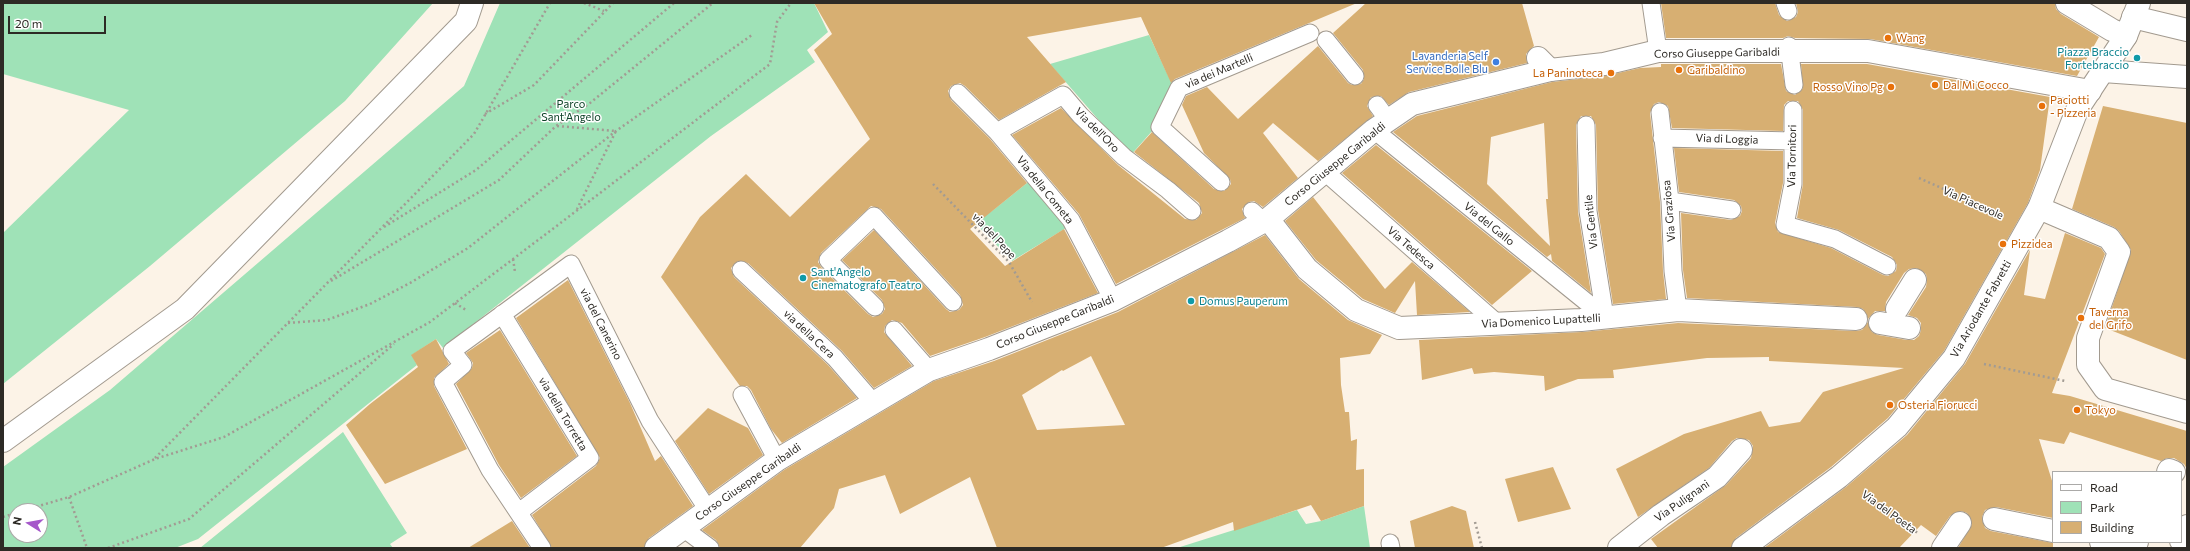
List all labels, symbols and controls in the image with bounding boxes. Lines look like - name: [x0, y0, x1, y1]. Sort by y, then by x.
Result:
- scale bar: [10, 8, 108, 34]
- text: 20 m: [15, 16, 42, 30]
- place label: Wang: [1896, 31, 1925, 45]
- marker: Wang: [1883, 33, 1893, 43]
- street label: Corso Giuseppe Garibaldi: [1654, 45, 1780, 61]
- place label: Piazza Braccio Fortebraccio: [2057, 45, 2129, 71]
- place label: Lavanderia Self Service Bolle Blu: [1406, 49, 1488, 75]
- street label: via dei Martelli: [1183, 51, 1255, 91]
- marker: Piazza Braccio Fortebraccio: [2132, 53, 2142, 63]
- marker: Lavanderia Self Service Bolle Blu: [1491, 57, 1501, 67]
- place label: Garibaldino: [1687, 63, 1745, 77]
- marker: Garibaldino: [1674, 65, 1684, 75]
- place label: La Paninoteca: [1533, 66, 1603, 80]
- marker: La Paninoteca: [1606, 68, 1616, 78]
- place label: Dal Mì Cocco: [1943, 78, 2009, 92]
- place label: Rosso Vino Pg: [1813, 80, 1883, 94]
- marker: Dal Mì Cocco: [1930, 80, 1940, 90]
- marker: Rosso Vino Pg: [1886, 82, 1896, 92]
- place label: Paciotti - Pizzeria: [2050, 93, 2096, 119]
- park label: Parco Sant'Angelo: [541, 97, 601, 123]
- marker: Paciotti - Pizzeria: [2037, 101, 2047, 111]
- street label: Via dell'Oro: [1072, 105, 1122, 155]
- street label: Corso Giuseppe Garibaldi: [1282, 119, 1388, 209]
- street label: Via Tornitori: [1785, 125, 1799, 187]
- street label: Via di Loggia: [1695, 131, 1759, 147]
- street label: Via della Cometa: [1014, 153, 1076, 227]
- street label: Via Graziosa: [1660, 180, 1678, 242]
- street label: Via Piacevole: [1940, 184, 2006, 222]
- street label: Via Gentile: [1582, 194, 1600, 250]
- street label: Via del Gallo: [1461, 200, 1517, 248]
- street label: via del Pepe: [969, 210, 1019, 262]
- street label: Via Tedesca: [1385, 224, 1437, 272]
- place label: Pizzidea: [2011, 237, 2052, 251]
- marker: Pizzidea: [1998, 239, 2008, 249]
- street label: Via Ariodante Fabretti: [1948, 258, 2014, 360]
- place label: Sant'Angelo Cinematografo Teatro: [811, 265, 922, 291]
- marker: Sant'Angelo Cinematografo Teatro: [798, 273, 808, 283]
- street label: via del Canerino: [577, 286, 625, 362]
- street label: Corso Giuseppe Garibaldi: [994, 292, 1116, 352]
- place label: Domus Pauperum: [1199, 294, 1288, 308]
- marker: Domus Pauperum: [1186, 296, 1196, 306]
- place label: Taverna del Grifo: [2089, 305, 2132, 331]
- street label: via della Cera: [781, 307, 837, 361]
- street label: Via Domenico Lupattelli: [1481, 311, 1601, 331]
- marker: Taverna del Grifo: [2076, 313, 2086, 323]
- street label: via della Torretta: [536, 375, 590, 453]
- place label: Osteria Fiorucci: [1898, 398, 1977, 412]
- marker: Osteria Fiorucci: [1885, 400, 1895, 410]
- place label: Tokyo: [2085, 403, 2116, 417]
- marker: Tokyo: [2072, 405, 2082, 415]
- street label: Corso Giuseppe Garibaldi: [693, 440, 803, 524]
- legend: [2052, 471, 2182, 543]
- street label: Via Pulignani: [1652, 477, 1712, 525]
- text: Road: [2090, 480, 2118, 494]
- street label: Via del Poeta: [1859, 488, 1919, 536]
- text: Park: [2090, 500, 2115, 514]
- north arrow: [8, 503, 48, 543]
- text: N: [10, 516, 24, 526]
- text: Building: [2090, 520, 2134, 534]

